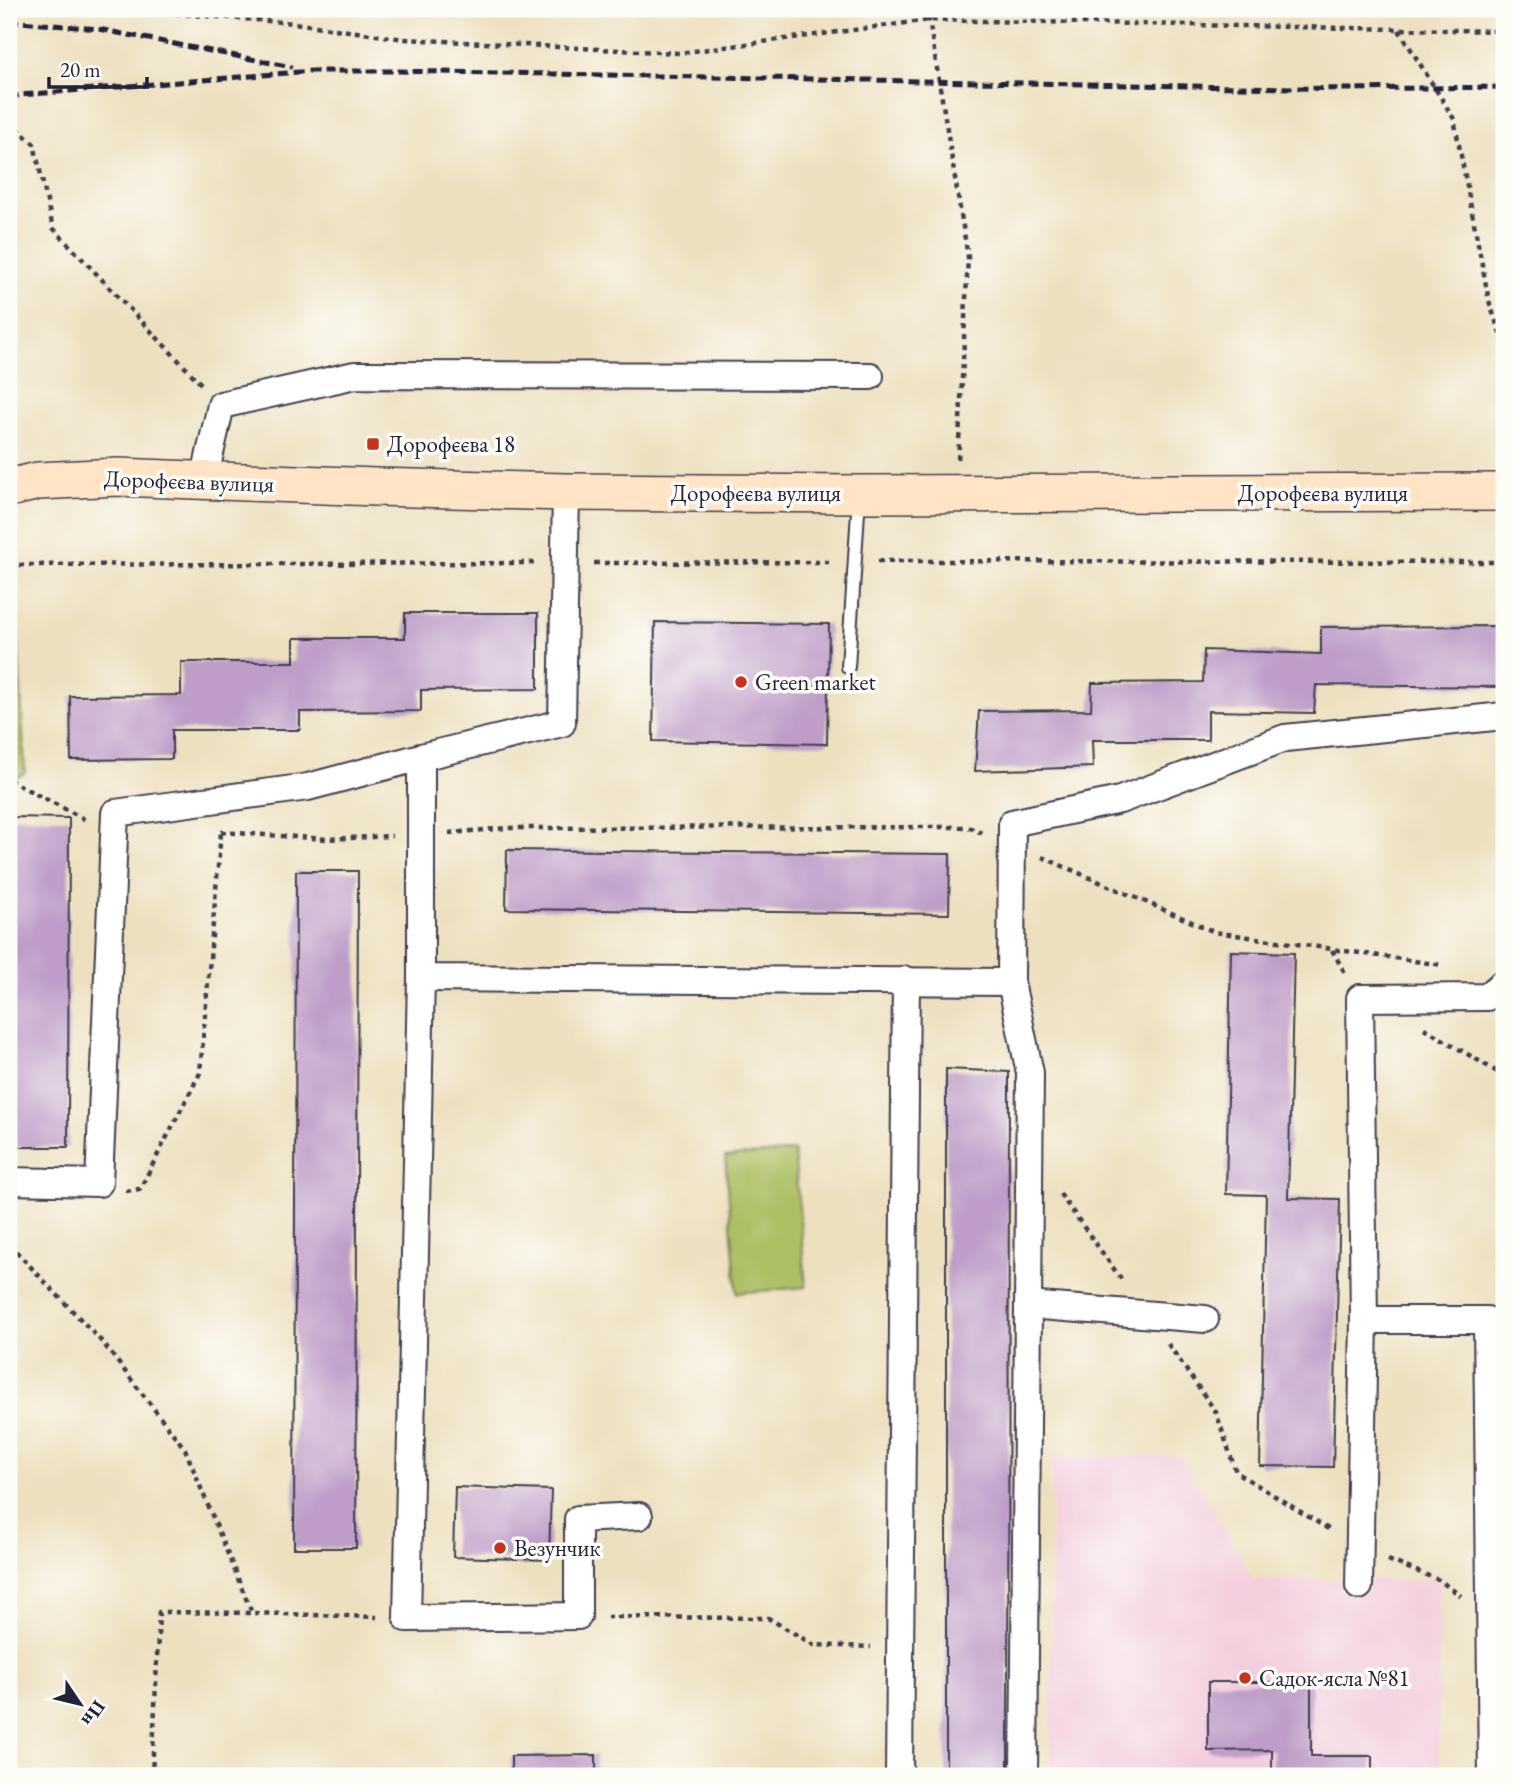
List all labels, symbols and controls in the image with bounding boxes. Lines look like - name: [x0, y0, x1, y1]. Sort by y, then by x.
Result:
- scale bar: [49, 46, 147, 90]
- text: 20 m: [60, 56, 101, 83]
- place label: Дорофєєва 18: [387, 429, 515, 459]
- marker: Дорофєєва 18: [365, 436, 381, 452]
- street label: Дорофєєва вулиця: [103, 463, 275, 499]
- street label: Дорофєєва вулиця: [671, 478, 841, 508]
- street label: Дорофєєва вулиця: [1238, 478, 1408, 508]
- place label: Green market: [755, 667, 876, 697]
- marker: Green market: [733, 674, 749, 690]
- place label: Везунчик: [514, 1533, 600, 1563]
- marker: Везунчик: [492, 1540, 508, 1556]
- place label: Садок-ясла №81: [1259, 1663, 1410, 1693]
- north arrow: [46, 1670, 116, 1740]
- marker: Садок-ясла №81: [1237, 1670, 1253, 1686]
- text: Пн: [76, 1696, 111, 1731]

